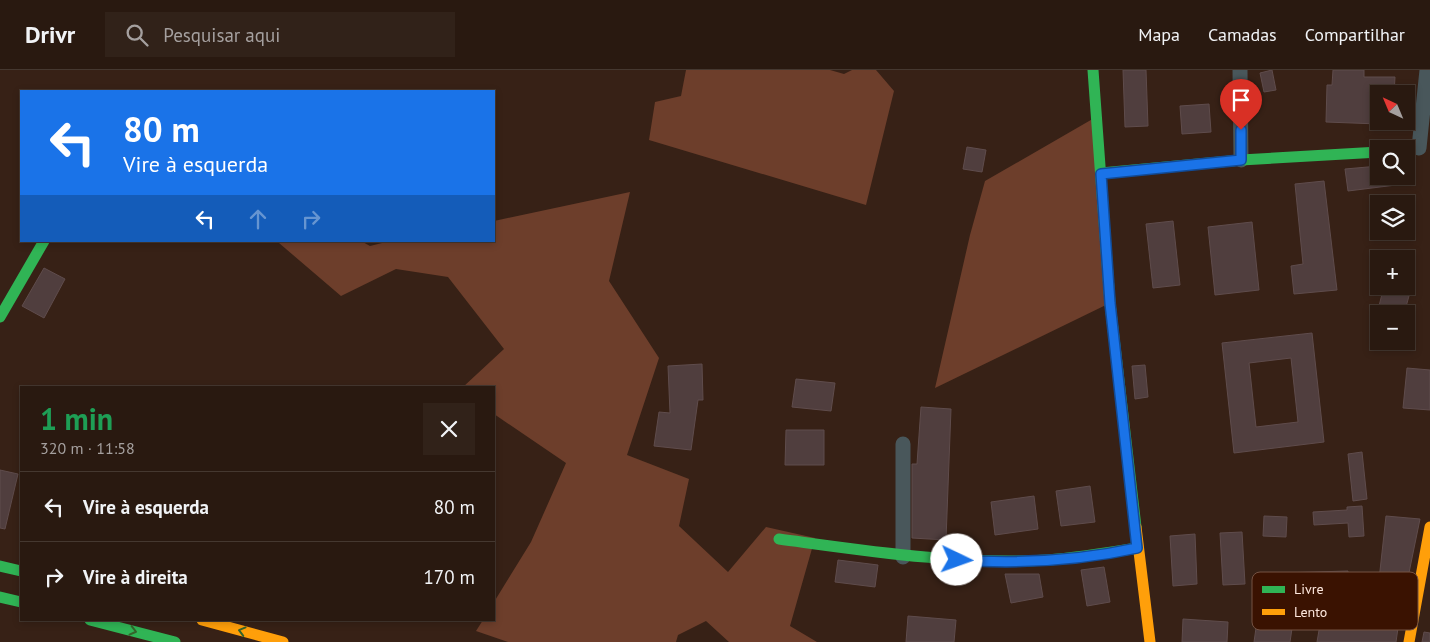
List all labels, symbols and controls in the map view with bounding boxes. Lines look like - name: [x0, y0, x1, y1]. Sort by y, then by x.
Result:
- search box: [105, 12, 455, 57]
- text: Drivr: [25, 19, 75, 50]
- icon: search: [123, 21, 151, 49]
- text: Pesquisar aqui: [163, 23, 280, 47]
- text: Mapa: [1138, 23, 1180, 46]
- text: Camadas: [1208, 23, 1277, 46]
- text: Compartilhar: [1305, 23, 1405, 46]
- pin: [1220, 79, 1262, 130]
- north arrow: [1370, 85, 1415, 130]
- map controls: [1370, 85, 1415, 350]
- icon: arrive: [1227, 86, 1255, 114]
- text: 80 m: [123, 106, 200, 152]
- icon: left: [40, 110, 105, 175]
- button: search: [1370, 140, 1415, 185]
- text: Vire à esquerda: [123, 150, 268, 178]
- button: layers: [1370, 195, 1415, 240]
- icon: left: [191, 205, 219, 233]
- icon: ahead: [244, 205, 272, 233]
- icon: right: [297, 205, 325, 233]
- button: +: [1370, 250, 1415, 295]
- button: −: [1370, 305, 1415, 350]
- text: 1 min: [40, 399, 113, 438]
- button: close: [423, 403, 475, 455]
- text: 320 m · 11:58: [40, 438, 135, 458]
- icon: left: [40, 493, 68, 521]
- text: Vire à esquerda: [83, 495, 209, 519]
- text: 80 m: [434, 495, 475, 519]
- position arrow: [930, 533, 982, 585]
- icon: right: [40, 563, 68, 591]
- text: Vire à direita: [83, 565, 188, 589]
- text: 170 m: [423, 565, 475, 589]
- legend: [1252, 572, 1418, 630]
- text: Livre: [1294, 580, 1324, 598]
- text: Lento: [1294, 603, 1327, 621]
- one-way arrow: [128, 625, 137, 636]
- one-way arrow: [238, 626, 247, 637]

